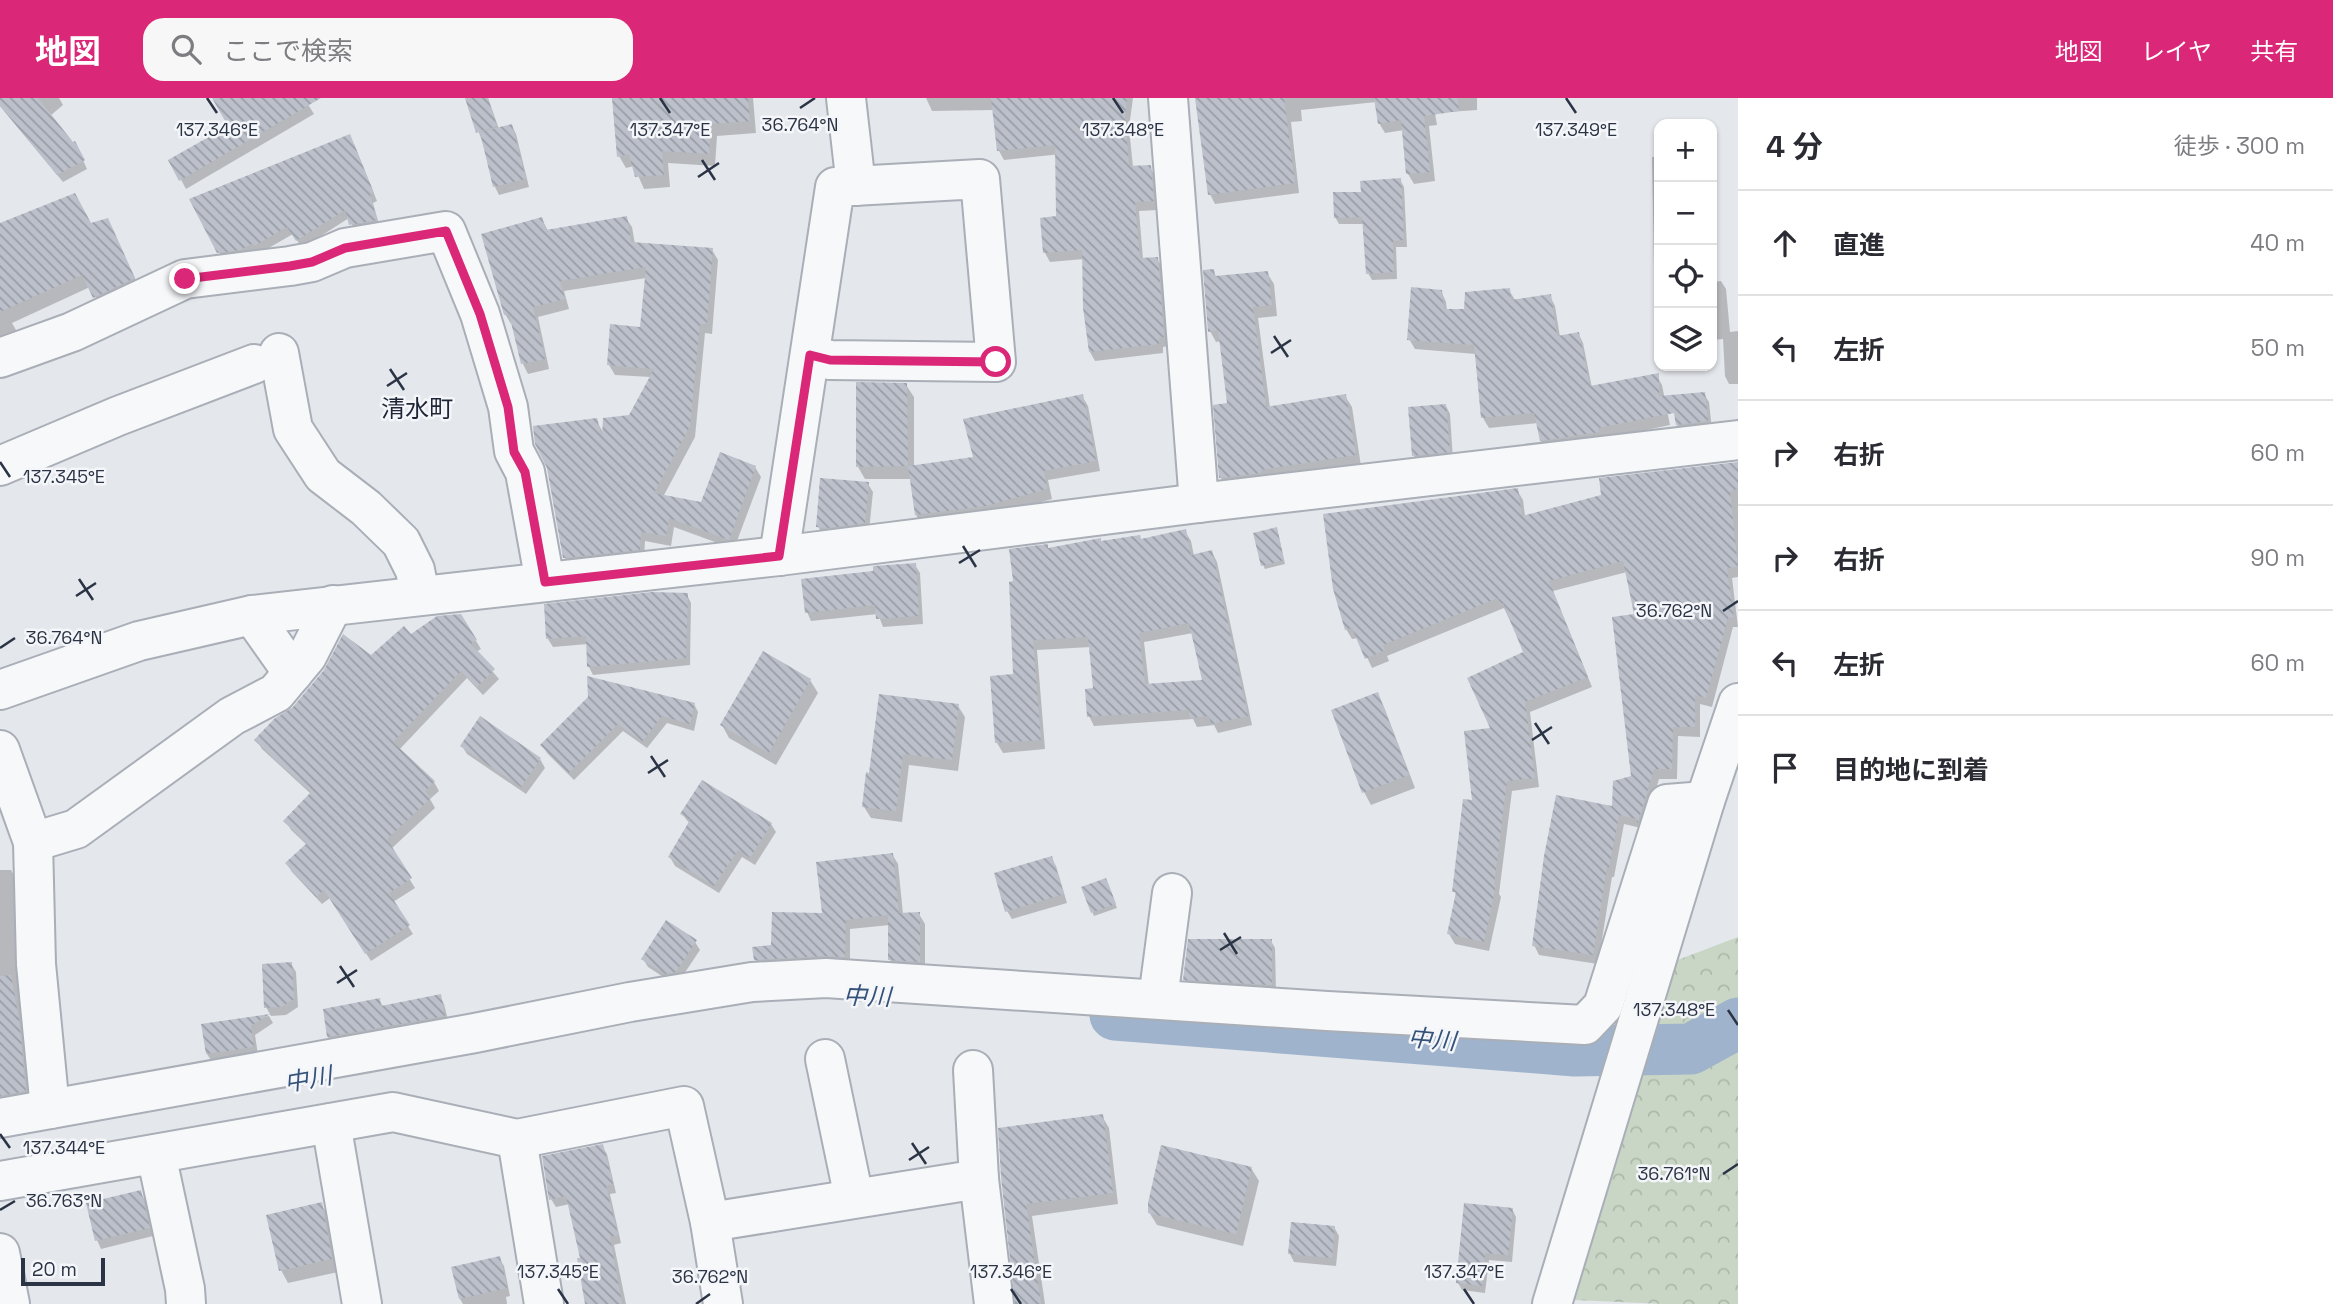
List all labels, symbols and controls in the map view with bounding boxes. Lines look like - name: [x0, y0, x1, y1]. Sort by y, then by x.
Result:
- search box: [143, 18, 633, 81]
- icon: search: [167, 30, 205, 68]
- text: 地図: [35, 31, 101, 73]
- text: ここで検索: [223, 34, 353, 68]
- text: 地図: [2055, 36, 2103, 67]
- text: レイヤ: [2141, 36, 2212, 67]
- text: 共有: [2250, 36, 2298, 67]
- text: 36.764°N: [762, 113, 838, 136]
- text: 137.346°E: [176, 118, 258, 141]
- text: 137.347°E: [630, 118, 710, 141]
- text: 137.348°E: [1082, 118, 1164, 141]
- text: 137.349°E: [1535, 118, 1617, 141]
- map controls: [1654, 119, 1717, 371]
- button: +: [1654, 119, 1717, 182]
- text: 4 分: [1766, 127, 1823, 166]
- text: 徒歩 · 300 m: [2174, 131, 2305, 161]
- button: −: [1654, 182, 1717, 245]
- icon: ahead: [1766, 224, 1804, 262]
- text: 直進: [1833, 228, 1885, 262]
- text: 40 m: [2250, 228, 2305, 258]
- button: locate: [1654, 245, 1717, 308]
- route end: [169, 263, 200, 294]
- button: layers: [1654, 308, 1717, 371]
- icon: left: [1766, 329, 1804, 367]
- text: 左折: [1833, 333, 1885, 367]
- text: 50 m: [2251, 333, 2305, 363]
- route start: [980, 346, 1011, 377]
- district label: 清水町: [381, 393, 453, 424]
- icon: right: [1766, 434, 1804, 472]
- text: 右折: [1833, 438, 1885, 472]
- text: 60 m: [2250, 438, 2305, 468]
- text: 137.345°E: [23, 465, 105, 488]
- icon: right: [1766, 539, 1804, 577]
- text: 右折: [1833, 543, 1885, 577]
- text: 90 m: [2250, 543, 2305, 573]
- text: 36.762°N: [1636, 599, 1712, 622]
- text: 36.764°N: [26, 626, 102, 649]
- icon: left: [1766, 644, 1804, 682]
- text: 左折: [1833, 648, 1885, 682]
- text: 60 m: [2250, 648, 2305, 678]
- icon: arrive: [1766, 749, 1804, 787]
- text: 目的地に到着: [1833, 753, 1989, 787]
- water label: 中川: [842, 980, 895, 1012]
- text: 137.348°E: [1633, 998, 1715, 1021]
- water label: 中川: [1407, 1021, 1460, 1057]
- water label: 中川: [282, 1059, 337, 1098]
- text: 137.344°E: [23, 1136, 105, 1159]
- text: 36.761°N: [1637, 1162, 1711, 1185]
- text: 36.763°N: [26, 1189, 102, 1212]
- scale bar: [21, 1255, 105, 1287]
- text: 20 m: [32, 1257, 77, 1282]
- text: 137.345°E: [517, 1260, 599, 1283]
- text: 137.346°E: [970, 1260, 1052, 1283]
- text: 137.347°E: [1424, 1260, 1504, 1283]
- text: 36.762°N: [672, 1265, 748, 1288]

